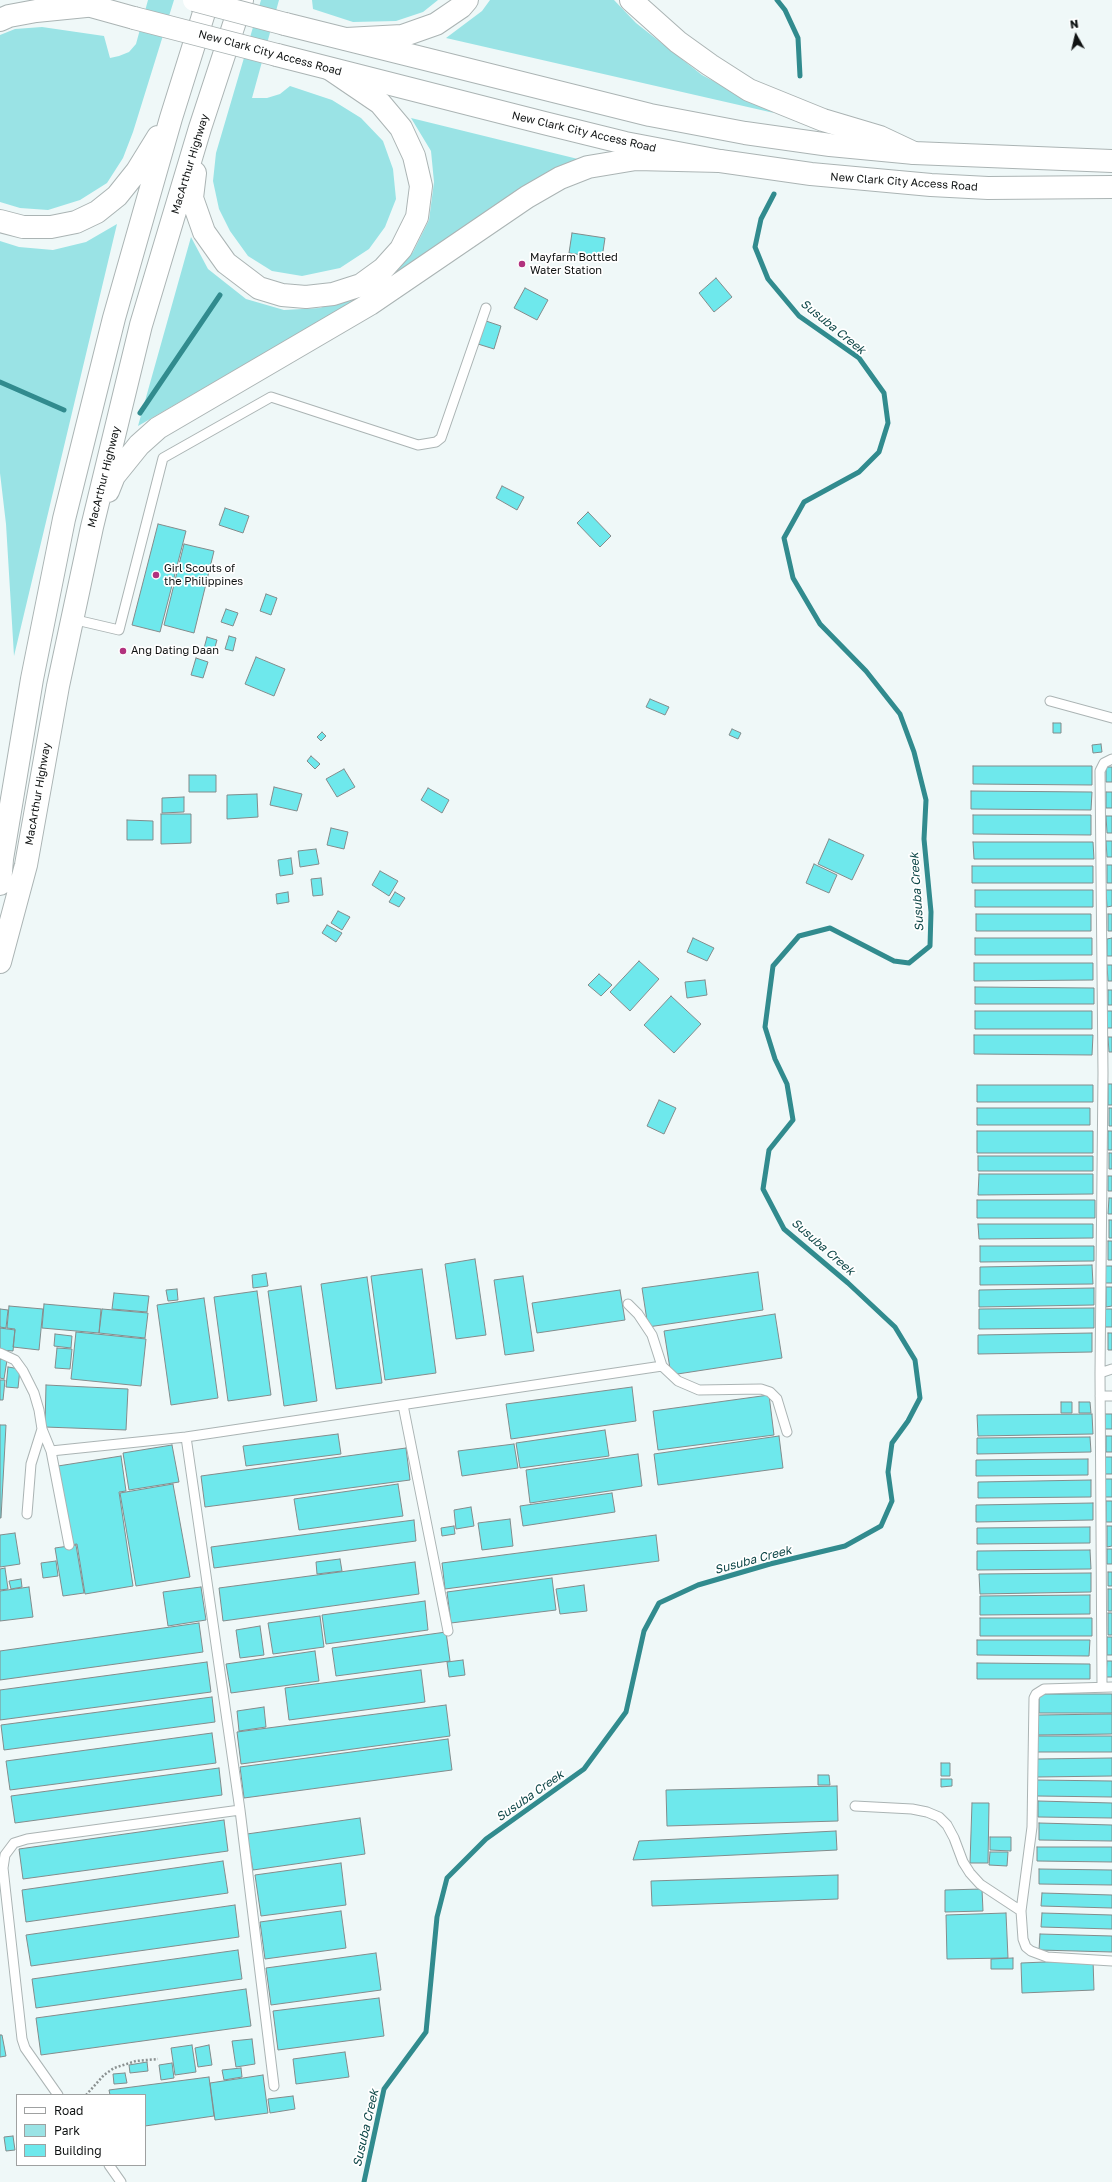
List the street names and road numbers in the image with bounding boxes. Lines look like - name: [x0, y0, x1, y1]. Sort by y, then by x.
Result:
- street label: New Clark City Access Road: [197, 28, 343, 78]
- street label: New Clark City Access Road: [511, 109, 657, 155]
- street label: MacArthur Highway: [168, 112, 212, 216]
- street label: New Clark City Access Road: [830, 170, 978, 194]
- street label: MacArthur Highway: [85, 425, 123, 529]
- street label: MacArthur Highway: [22, 742, 54, 846]

